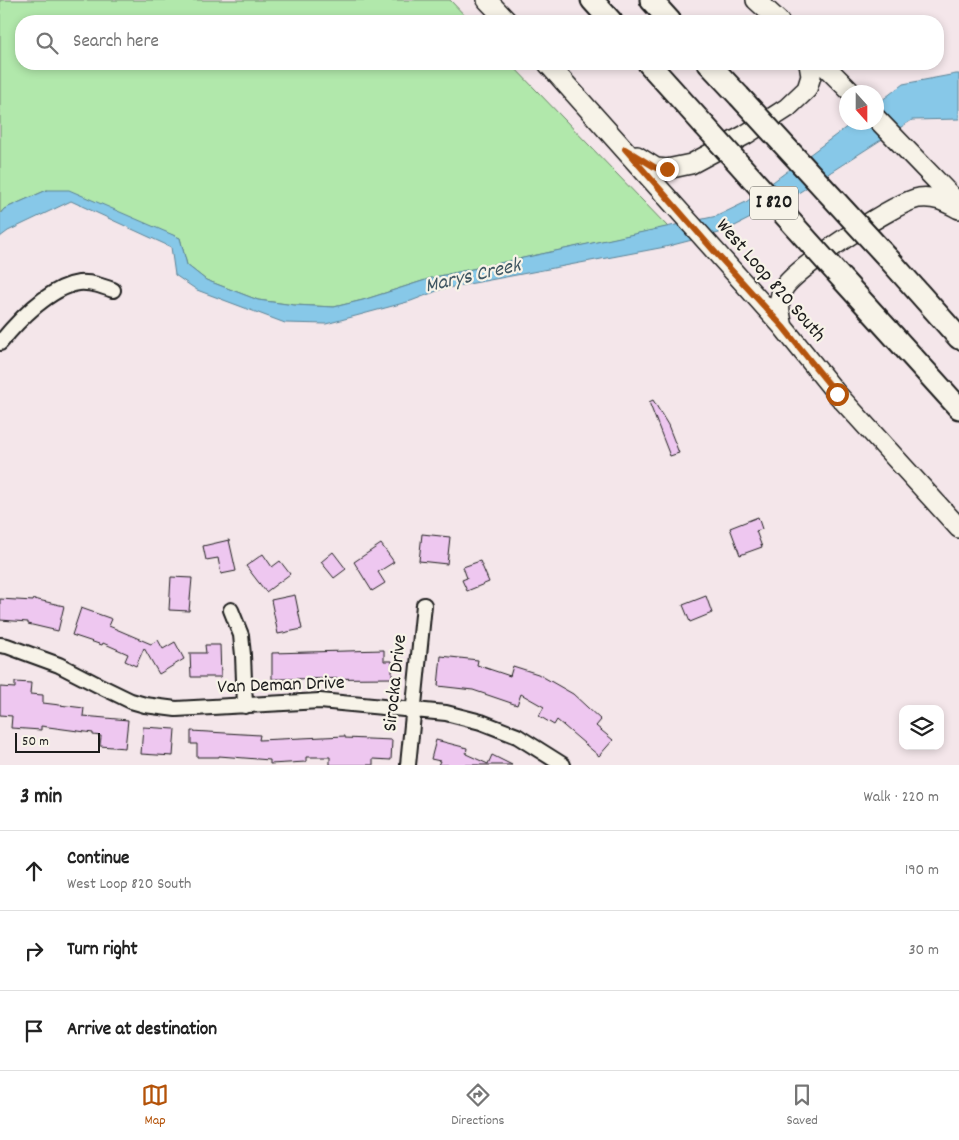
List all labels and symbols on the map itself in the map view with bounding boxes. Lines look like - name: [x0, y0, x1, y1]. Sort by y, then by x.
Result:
- north arrow: [839, 85, 884, 130]
- route end: [656, 158, 679, 181]
- road number: I 820: [750, 187, 798, 220]
- street label: West Loop 820 South: [708, 213, 832, 349]
- water label: Marys Creek: [422, 251, 526, 303]
- route start: [826, 383, 849, 406]
- street label: Sirocka Drive: [377, 633, 415, 733]
- street label: Van Deman Drive: [217, 670, 345, 702]
- scale bar: [15, 730, 100, 753]

